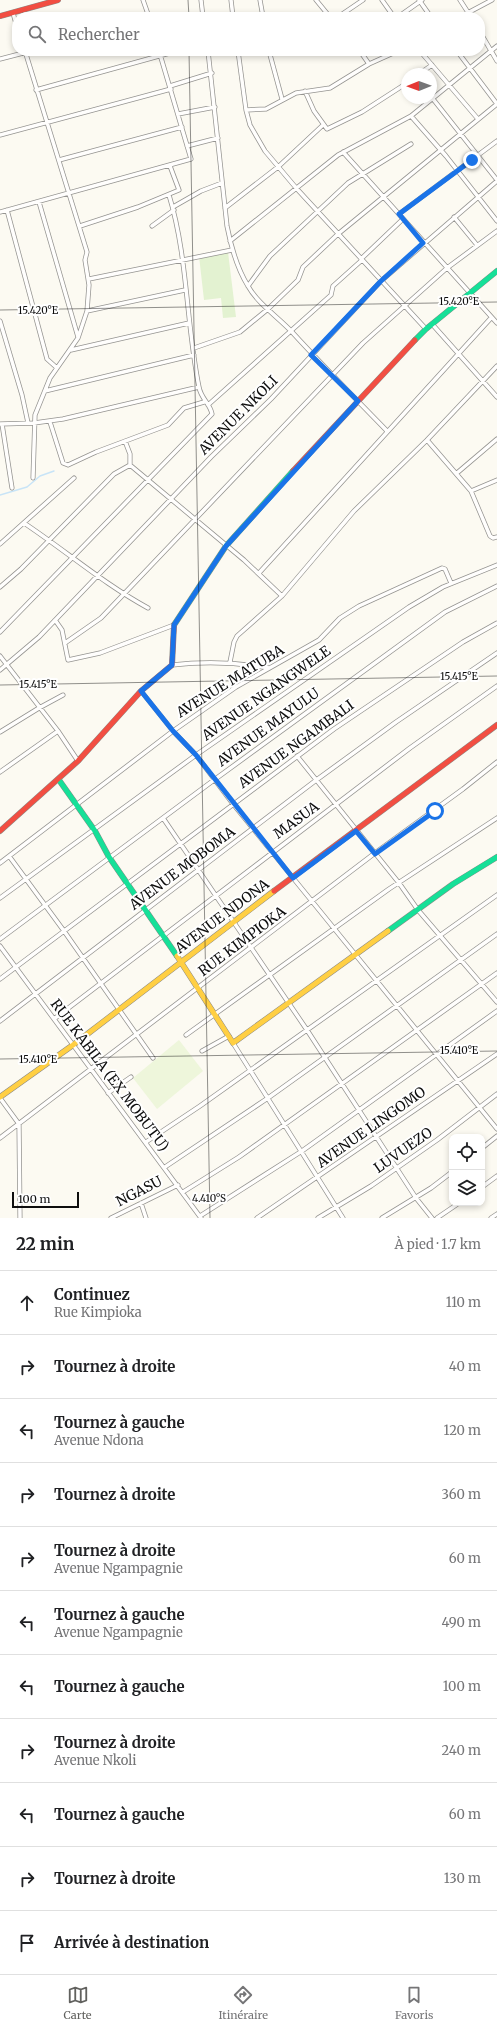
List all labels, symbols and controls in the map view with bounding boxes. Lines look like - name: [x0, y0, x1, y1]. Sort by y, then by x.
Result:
- search box: [12, 12, 485, 56]
- icon: search: [26, 23, 48, 45]
- text: Rechercher: [58, 25, 140, 44]
- north arrow: [401, 68, 437, 104]
- route end: [463, 151, 481, 169]
- text: 15.420°E: [439, 295, 480, 308]
- text: 15.420°E: [18, 304, 59, 317]
- street label: AVENUE NKOLI: [194, 372, 281, 459]
- street label: AVENUE MATUBA: [172, 641, 287, 722]
- street label: AVENUE NGANGWELE: [197, 642, 334, 745]
- text: 15.415°E: [440, 670, 478, 683]
- text: 15.415°E: [19, 678, 57, 691]
- street label: AVENUE MAYULU: [212, 683, 323, 771]
- street label: AVENUE NGAMBALI: [234, 696, 357, 793]
- street label: MASUA: [270, 797, 322, 843]
- route start: [426, 802, 444, 820]
- street label: AVENUE MOBOMA: [125, 822, 239, 914]
- street label: AVENUE NDONA: [171, 875, 273, 958]
- street label: RUE KIMPIOKA: [195, 902, 289, 980]
- street label: RUE KABILA (EX MOBUTU): [47, 995, 173, 1155]
- text: 15.410°E: [440, 1044, 479, 1057]
- text: 15.410°E: [19, 1053, 58, 1066]
- street label: AVENUE LINGOMO: [312, 1083, 429, 1172]
- street label: LUVUEZO: [370, 1123, 436, 1177]
- map controls: [449, 1134, 485, 1206]
- button: locate: [449, 1134, 485, 1170]
- button: layers: [449, 1170, 485, 1206]
- street label: NGASU: [113, 1171, 166, 1210]
- scale bar: [12, 1190, 79, 1209]
- text: 100 m: [18, 1192, 50, 1206]
- text: 4.410°S: [192, 1192, 226, 1205]
- text: 22 min: [16, 1233, 74, 1255]
- text: À pied · 1.7 km: [395, 1236, 481, 1253]
- text: Continuez: [54, 1285, 130, 1304]
- icon: ahead: [16, 1292, 38, 1314]
- text: 110 m: [446, 1294, 481, 1311]
- text: Rue Kimpioka: [54, 1304, 142, 1321]
- icon: right: [16, 1356, 38, 1378]
- text: Tournez à droite: [54, 1357, 175, 1376]
- text: 40 m: [449, 1358, 481, 1375]
- text: Tournez à gauche: [54, 1413, 185, 1432]
- icon: left: [16, 1420, 38, 1442]
- text: 120 m: [443, 1422, 481, 1439]
- text: Avenue Ndona: [54, 1432, 144, 1449]
- icon: right: [16, 1484, 38, 1506]
- text: Tournez à droite: [54, 1485, 175, 1504]
- text: 360 m: [442, 1486, 481, 1503]
- text: Tournez à droite: [54, 1541, 175, 1560]
- icon: right: [16, 1548, 38, 1570]
- text: 60 m: [449, 1550, 481, 1567]
- text: Avenue Ngampagnie: [54, 1560, 183, 1577]
- text: Tournez à gauche: [54, 1605, 185, 1624]
- icon: left: [16, 1612, 38, 1634]
- text: 490 m: [442, 1614, 481, 1631]
- text: Avenue Ngampagnie: [54, 1624, 183, 1641]
- icon: left: [16, 1676, 38, 1698]
- text: Tournez à gauche: [54, 1677, 185, 1696]
- text: 100 m: [443, 1678, 481, 1695]
- text: Tournez à droite: [54, 1733, 175, 1752]
- icon: right: [16, 1740, 38, 1762]
- text: 240 m: [441, 1742, 481, 1759]
- text: Avenue Nkoli: [54, 1752, 136, 1769]
- icon: left: [16, 1804, 38, 1826]
- text: Tournez à gauche: [54, 1805, 185, 1824]
- text: 60 m: [449, 1806, 481, 1823]
- icon: right: [16, 1868, 38, 1890]
- text: Tournez à droite: [54, 1869, 175, 1888]
- text: 130 m: [444, 1870, 481, 1887]
- icon: arrive: [16, 1932, 38, 1954]
- text: Arrivée à destination: [54, 1933, 209, 1952]
- tab: Carte: [64, 1984, 91, 2022]
- tab: Itinéraire: [219, 1984, 268, 2022]
- tab: Favoris: [395, 1984, 433, 2022]

